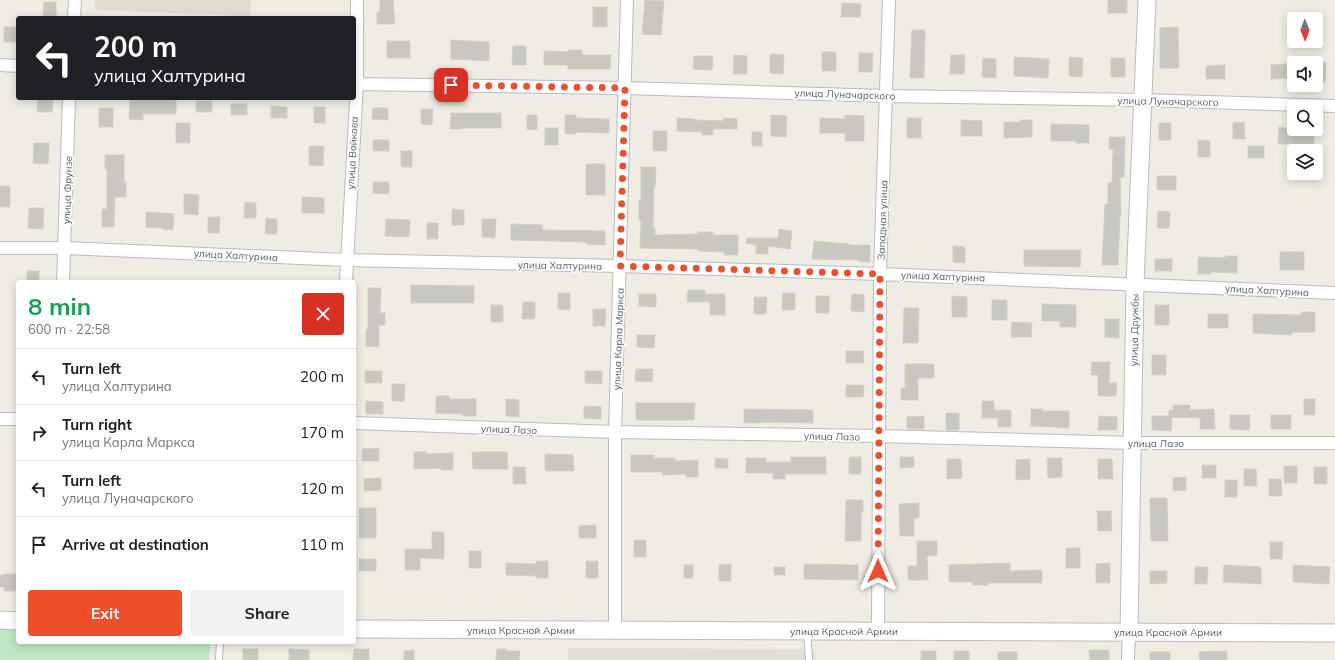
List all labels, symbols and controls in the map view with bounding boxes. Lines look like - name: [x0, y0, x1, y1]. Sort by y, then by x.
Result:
- north arrow: [1287, 12, 1323, 48]
- map controls: [1287, 12, 1323, 180]
- text: 200 m: [94, 29, 177, 64]
- icon: left: [28, 32, 80, 84]
- button: sound: [1287, 56, 1323, 92]
- text: улица Халтурина: [94, 64, 246, 87]
- pin: [434, 68, 468, 102]
- icon: arrive: [440, 74, 462, 96]
- street label: улица Луначарского: [794, 86, 896, 103]
- street label: улица Луначарского: [1117, 94, 1219, 109]
- button: search: [1287, 100, 1323, 136]
- street label: улица Войкова: [344, 116, 361, 190]
- button: layers: [1287, 144, 1323, 180]
- street label: улица Фрунзе: [60, 155, 75, 224]
- street label: Западная улица: [875, 180, 890, 260]
- street label: улица Халтурина: [194, 247, 278, 264]
- street label: улица Халтурина: [518, 258, 602, 273]
- street label: улица Халтурина: [901, 269, 985, 284]
- street label: улица Халтурина: [1225, 282, 1309, 299]
- street label: улица Карла Маркса: [610, 288, 627, 390]
- text: 8 min: [28, 291, 91, 321]
- button: close: [302, 293, 344, 335]
- street label: улица Дружбы: [1127, 294, 1142, 366]
- text: 600 m · 22:58: [28, 321, 110, 337]
- text: Turn left: [62, 359, 121, 378]
- icon: left: [28, 366, 50, 388]
- text: 200 m: [300, 367, 344, 386]
- text: улица Халтурина: [62, 378, 172, 394]
- text: Turn right: [62, 415, 132, 434]
- icon: right: [28, 422, 50, 444]
- street label: улица Лазо: [481, 422, 538, 437]
- text: 170 m: [300, 423, 344, 442]
- street label: улица Лазо: [804, 430, 860, 443]
- text: улица Карла Маркса: [62, 434, 195, 450]
- street label: улица Лазо: [1128, 437, 1184, 450]
- text: Turn left: [62, 471, 121, 490]
- icon: left: [28, 478, 50, 500]
- text: 120 m: [300, 479, 344, 498]
- text: улица Луначарского: [62, 490, 194, 506]
- icon: arrive: [28, 534, 50, 556]
- text: Arrive at destination: [62, 535, 209, 554]
- text: 110 m: [300, 535, 344, 554]
- position arrow: [857, 550, 899, 592]
- button: Exit: [28, 590, 182, 636]
- button: Share: [190, 590, 344, 636]
- street label: улица Красной Армии: [467, 624, 575, 637]
- street label: улица Красной Армии: [790, 625, 898, 638]
- street label: улица Красной Армии: [1114, 626, 1222, 639]

